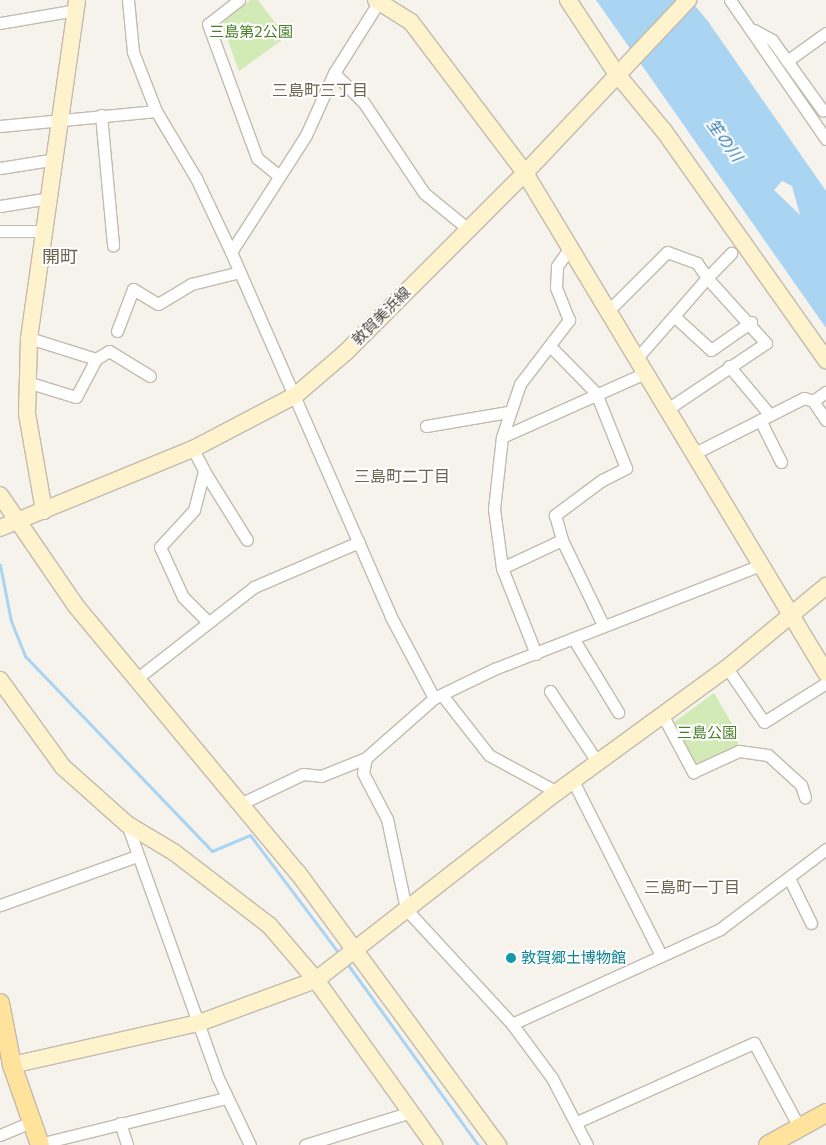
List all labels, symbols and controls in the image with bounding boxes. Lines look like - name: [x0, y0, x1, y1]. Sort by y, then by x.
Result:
- park label: 三島第2公園: [209, 23, 293, 41]
- district label: 三島町三丁目: [272, 80, 368, 100]
- water label: 笙の川: [703, 115, 747, 165]
- district label: 開町: [42, 245, 78, 267]
- street label: 敦賀美浜線: [348, 283, 414, 349]
- district label: 三島町二丁目: [354, 466, 450, 486]
- park label: 三島公園: [677, 724, 737, 742]
- district label: 三島町一丁目: [644, 877, 740, 897]
- place label: 敦賀郷土博物館: [521, 949, 626, 967]
- marker: 敦賀郷土博物館: [505, 952, 517, 964]

